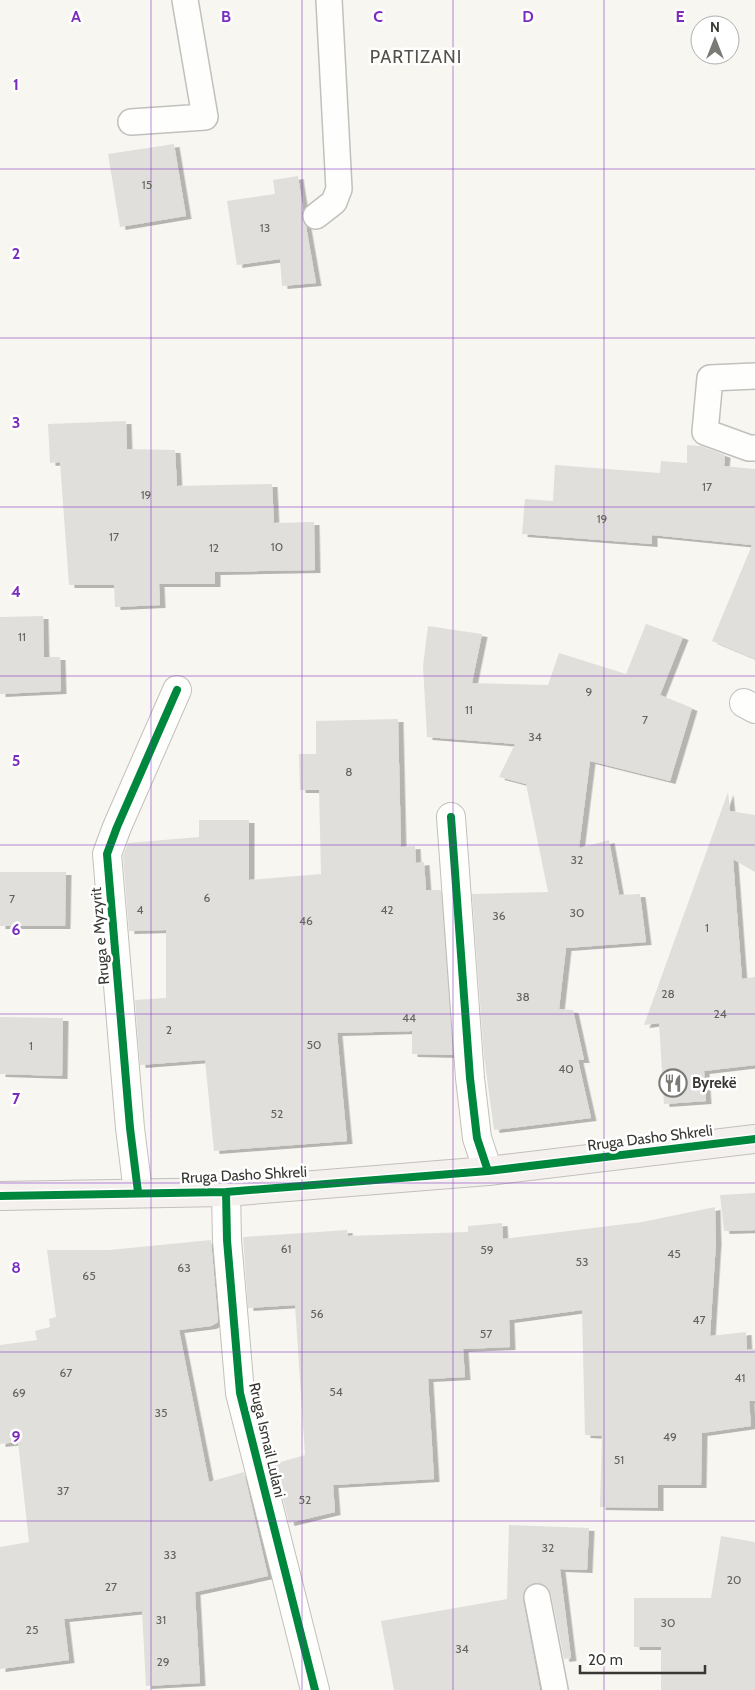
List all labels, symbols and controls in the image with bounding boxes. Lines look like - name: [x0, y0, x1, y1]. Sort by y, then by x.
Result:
- text: A: [71, 7, 81, 26]
- text: B: [221, 7, 231, 26]
- text: C: [373, 7, 383, 26]
- text: D: [522, 7, 534, 26]
- text: E: [675, 7, 685, 26]
- north arrow: [690, 15, 740, 65]
- text: N: [710, 18, 720, 36]
- district label: PARTIZANI: [370, 46, 462, 68]
- text: 1: [13, 75, 19, 94]
- house number: 15: [142, 177, 152, 192]
- house number: 13: [260, 220, 270, 235]
- text: 2: [12, 244, 20, 263]
- text: 3: [12, 413, 20, 432]
- house number: 17: [702, 479, 712, 494]
- house number: 19: [141, 487, 152, 502]
- house number: 19: [597, 511, 608, 526]
- house number: 17: [109, 529, 119, 544]
- house number: 10: [271, 539, 283, 554]
- house number: 12: [209, 540, 219, 555]
- text: 4: [11, 582, 21, 601]
- house number: 11: [18, 629, 26, 644]
- house number: 9: [586, 684, 593, 699]
- house number: 11: [465, 702, 473, 717]
- house number: 7: [642, 712, 648, 727]
- house number: 34: [528, 729, 542, 744]
- text: 5: [12, 751, 20, 770]
- house number: 8: [345, 764, 353, 779]
- house number: 32: [571, 852, 583, 867]
- street label: Rruga e Myzyrit: [87, 887, 113, 985]
- house number: 6: [204, 890, 211, 905]
- house number: 7: [9, 891, 15, 906]
- house number: 4: [137, 902, 144, 917]
- house number: 42: [380, 902, 394, 917]
- house number: 30: [570, 905, 584, 920]
- house number: 36: [492, 908, 506, 923]
- house number: 46: [299, 913, 313, 928]
- text: 6: [12, 920, 21, 939]
- house number: 1: [705, 920, 709, 935]
- house number: 28: [661, 986, 675, 1001]
- house number: 38: [516, 989, 530, 1004]
- house number: 24: [713, 1006, 727, 1021]
- house number: 44: [402, 1010, 416, 1025]
- house number: 2: [166, 1022, 172, 1037]
- house number: 50: [307, 1037, 321, 1052]
- house number: 1: [29, 1038, 33, 1053]
- house number: 40: [558, 1061, 574, 1076]
- restaurant icon: Byrekë: [658, 1068, 688, 1098]
- place label: Byrekë: [692, 1074, 737, 1092]
- text: 7: [12, 1089, 21, 1108]
- house number: 52: [271, 1106, 283, 1121]
- street label: Rruga Dasho Shkreli: [586, 1121, 714, 1155]
- street label: Rruga Dasho Shkreli: [181, 1163, 307, 1187]
- house number: 61: [281, 1241, 291, 1256]
- house number: 59: [480, 1242, 494, 1257]
- house number: 45: [667, 1246, 681, 1261]
- house number: 53: [576, 1254, 588, 1269]
- text: 8: [11, 1258, 21, 1277]
- house number: 63: [177, 1260, 191, 1275]
- house number: 65: [82, 1268, 96, 1283]
- house number: 56: [310, 1306, 324, 1321]
- house number: 47: [693, 1312, 705, 1327]
- house number: 57: [480, 1326, 492, 1341]
- house number: 67: [60, 1365, 72, 1380]
- house number: 41: [735, 1370, 745, 1385]
- street label: Rruga Ismail Lulani: [245, 1381, 289, 1499]
- house number: 54: [329, 1384, 343, 1399]
- house number: 69: [12, 1385, 26, 1400]
- house number: 35: [155, 1405, 167, 1420]
- text: 9: [12, 1427, 21, 1446]
- house number: 49: [663, 1429, 677, 1444]
- house number: 51: [614, 1452, 624, 1467]
- house number: 37: [57, 1483, 69, 1498]
- house number: 52: [299, 1492, 311, 1507]
- house number: 32: [542, 1540, 554, 1555]
- house number: 33: [164, 1547, 176, 1562]
- house number: 20: [727, 1572, 741, 1587]
- house number: 27: [105, 1579, 117, 1594]
- house number: 31: [156, 1612, 166, 1627]
- house number: 30: [661, 1615, 675, 1630]
- house number: 25: [26, 1622, 38, 1637]
- house number: 34: [455, 1641, 469, 1656]
- scale bar: [580, 1642, 705, 1674]
- text: 20 m: [588, 1651, 623, 1669]
- house number: 29: [156, 1654, 170, 1669]

